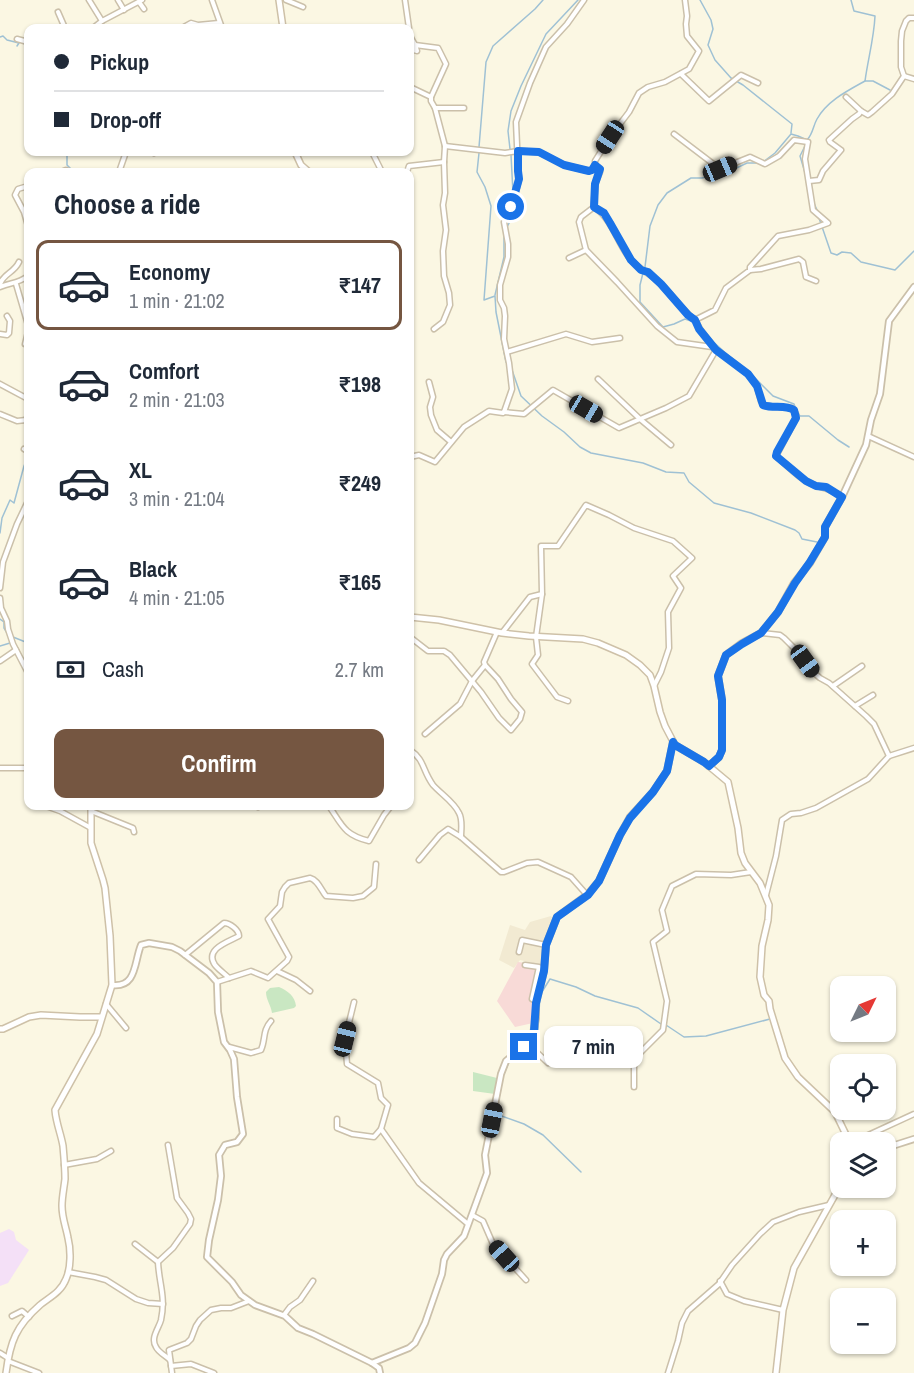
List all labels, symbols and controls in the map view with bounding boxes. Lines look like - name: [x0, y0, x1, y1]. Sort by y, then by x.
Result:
- text: Pickup: [90, 47, 149, 77]
- text: Drop-off: [90, 105, 161, 135]
- car: [593, 117, 627, 157]
- car: [700, 154, 740, 184]
- text: Choose a ride: [54, 186, 200, 222]
- route start: [497, 193, 524, 220]
- text: Economy: [129, 257, 210, 287]
- icon: car: [57, 258, 111, 312]
- text: ₹147: [338, 270, 381, 300]
- text: 1 min · 21:02: [129, 287, 225, 314]
- text: Comfort: [129, 356, 199, 386]
- icon: car: [57, 357, 111, 411]
- text: ₹198: [338, 369, 381, 399]
- text: 2 min · 21:03: [129, 386, 225, 413]
- car: [566, 392, 606, 426]
- text: XL: [129, 455, 152, 485]
- icon: car: [57, 456, 111, 510]
- text: ₹249: [338, 468, 381, 498]
- text: 3 min · 21:04: [129, 485, 225, 512]
- text: Black: [129, 554, 177, 584]
- icon: car: [57, 555, 111, 609]
- text: ₹165: [338, 567, 381, 597]
- text: 4 min · 21:05: [129, 584, 225, 611]
- car: [787, 641, 823, 681]
- icon: cash: [54, 653, 87, 686]
- text: Cash: [102, 654, 144, 684]
- text: 2.7 km: [335, 656, 384, 683]
- button: Confirm: [54, 729, 384, 798]
- north arrow: [830, 976, 896, 1042]
- map controls: [830, 976, 896, 1354]
- car: [332, 1019, 358, 1059]
- callout: 7 min: [545, 1026, 644, 1068]
- route end: [510, 1033, 537, 1060]
- text: 7 min: [572, 1033, 615, 1060]
- button: locate: [830, 1054, 896, 1120]
- car: [480, 1101, 504, 1139]
- button: layers: [830, 1132, 896, 1198]
- button: +: [830, 1210, 896, 1276]
- car: [485, 1237, 523, 1275]
- button: −: [830, 1288, 896, 1354]

